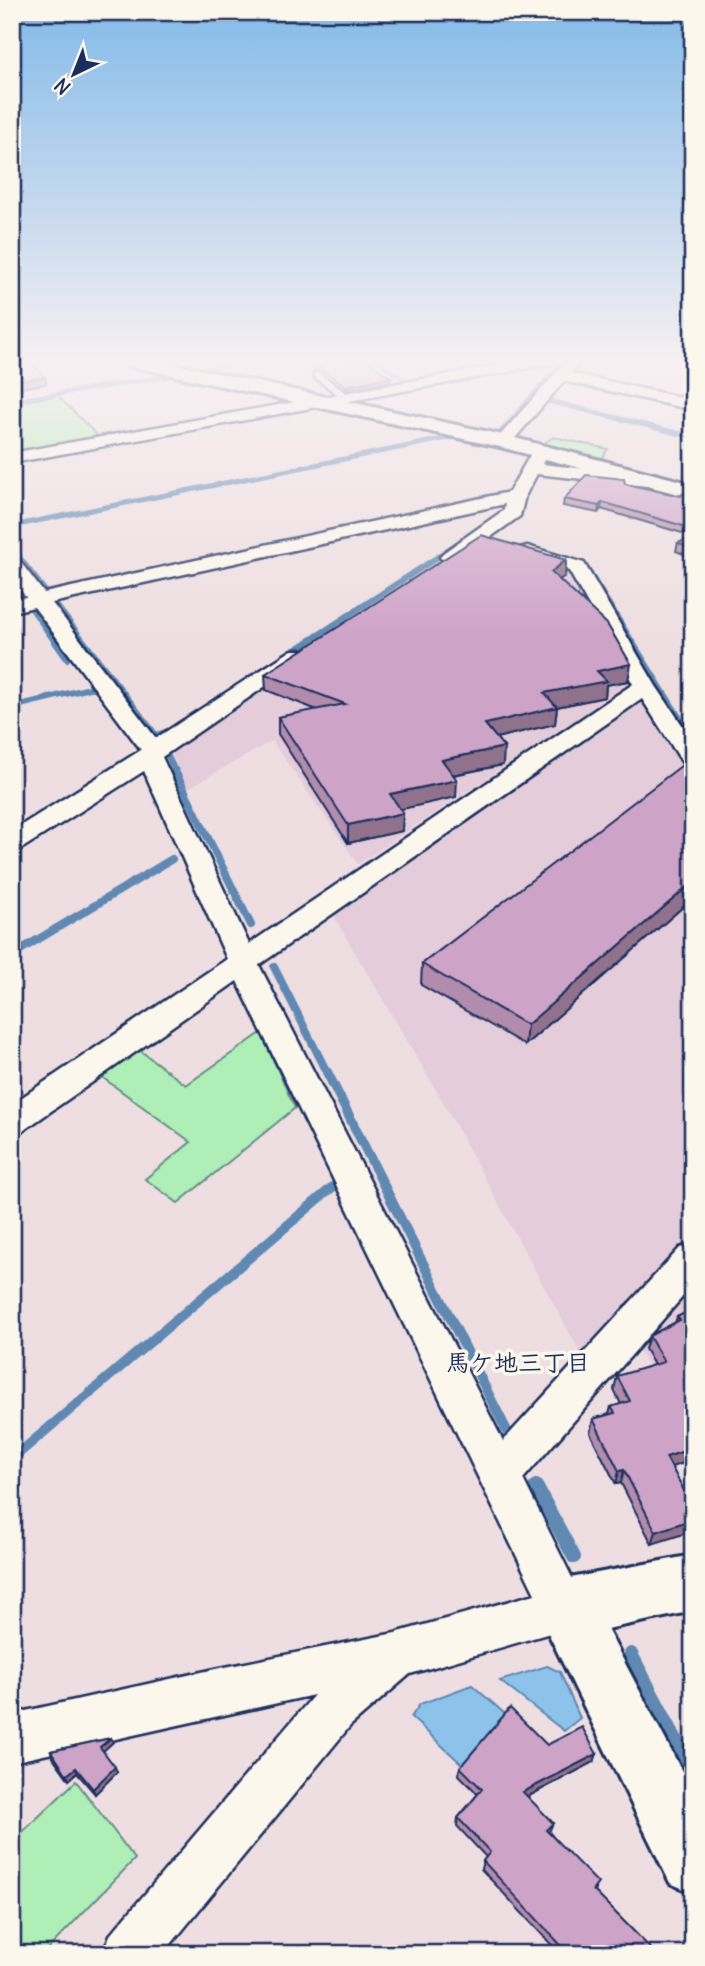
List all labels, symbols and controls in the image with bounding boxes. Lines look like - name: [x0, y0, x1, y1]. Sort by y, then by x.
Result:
- north arrow: [38, 38, 108, 108]
- text: N: [49, 73, 75, 100]
- district label: 馬ケ地三丁目: [446, 1347, 590, 1377]

